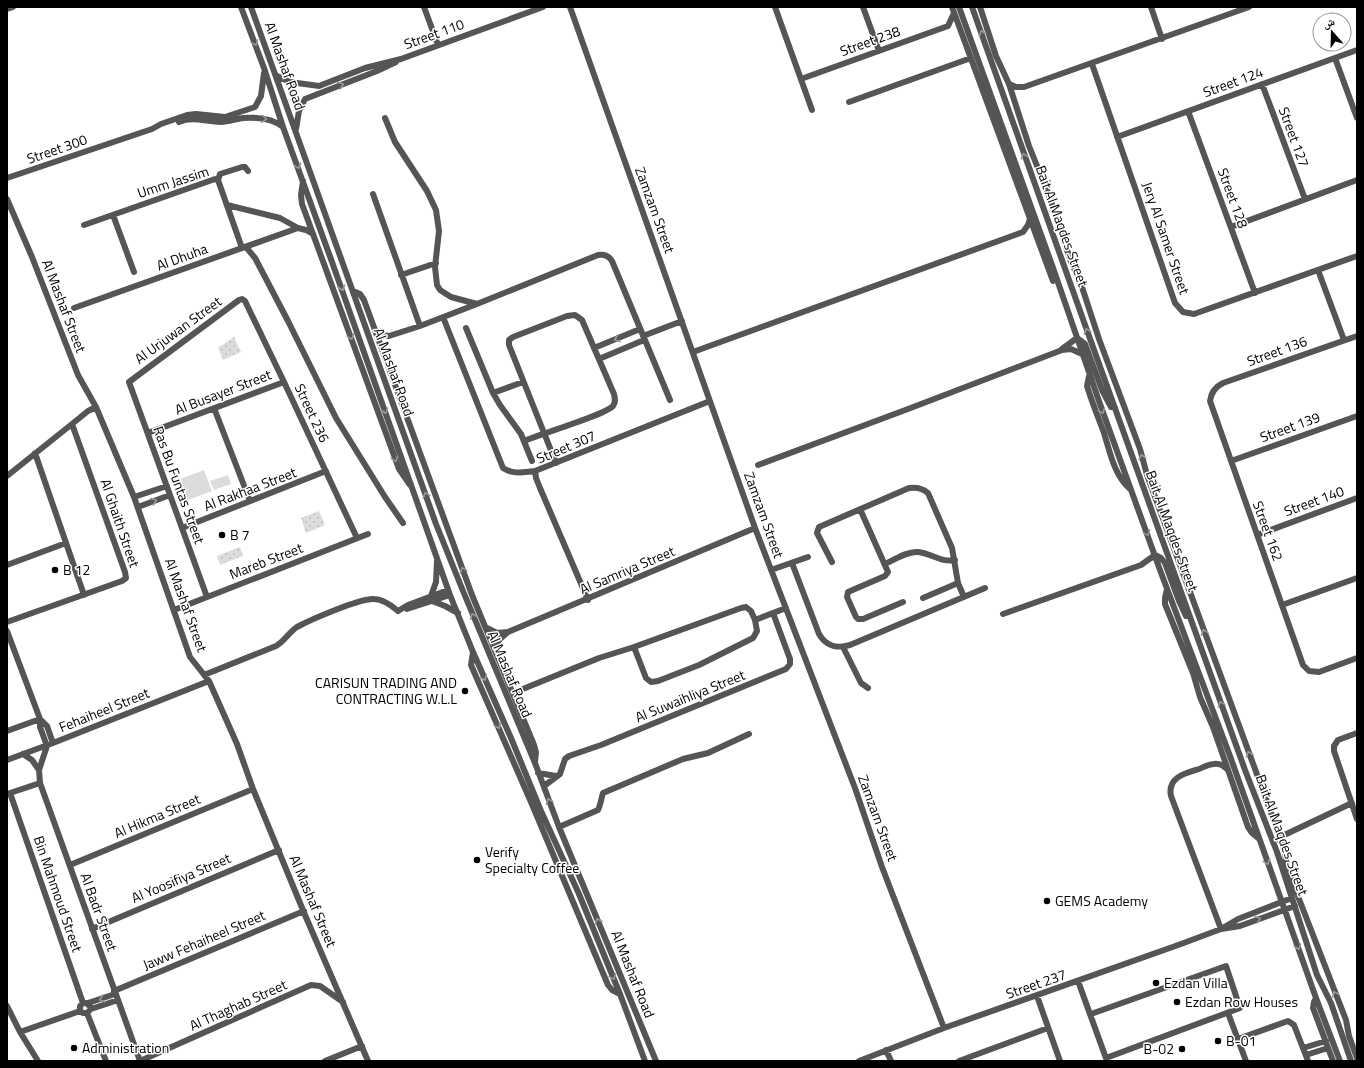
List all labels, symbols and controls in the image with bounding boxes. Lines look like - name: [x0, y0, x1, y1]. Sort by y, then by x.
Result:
- north arrow: [1312, 12, 1352, 52]
- street label: Street 110: [401, 13, 467, 54]
- text: ش: [1320, 13, 1337, 32]
- street label: Al Mashaf Road: [260, 19, 311, 113]
- street label: Street 238: [837, 20, 903, 61]
- one-way arrow: [978, 30, 986, 37]
- one-way arrow: [250, 40, 258, 47]
- street label: Street 124: [1200, 61, 1266, 102]
- one-way arrow: [337, 81, 344, 89]
- street label: Street 127: [1274, 104, 1315, 170]
- one-way arrow: [260, 114, 267, 123]
- street label: Street 300: [24, 128, 90, 169]
- one-way arrow: [1021, 153, 1029, 160]
- street label: Umm Jassim: [134, 160, 211, 203]
- street label: Bait Al Maqdes Street: [1031, 162, 1094, 289]
- one-way arrow: [293, 163, 301, 170]
- street label: Zamzam Street: [630, 164, 681, 256]
- street label: Street 128: [1213, 165, 1254, 231]
- street label: Jery Al Samer Street: [1137, 179, 1196, 297]
- street label: Al Dhuha: [153, 238, 210, 275]
- street label: Al Mashaf Street: [37, 256, 92, 356]
- one-way arrow: [337, 285, 345, 292]
- street label: Al Urjuwan Street: [130, 291, 226, 368]
- street label: Al Mashaf Road: [369, 325, 420, 419]
- one-way arrow: [1083, 328, 1091, 335]
- street label: Street 136: [1244, 330, 1310, 371]
- one-way arrow: [346, 334, 354, 341]
- one-way arrow: [614, 334, 621, 342]
- street label: Al Busayer Street: [171, 363, 274, 420]
- street label: Street 236: [290, 380, 335, 446]
- street label: Street 139: [1257, 406, 1323, 447]
- one-way arrow: [381, 407, 389, 414]
- one-way arrow: [1098, 408, 1106, 415]
- street label: Ras Bu Funtas Street: [148, 423, 211, 547]
- street label: Street 307: [533, 425, 599, 468]
- one-way arrow: [1138, 454, 1147, 461]
- one-way arrow: [391, 456, 399, 463]
- street label: Al Rakhaa Street: [200, 461, 299, 516]
- street label: Bait Al Maqdes Street: [1141, 467, 1204, 594]
- street label: Zamzam Street: [739, 469, 790, 561]
- street label: Al Ghaith Street: [95, 476, 145, 570]
- street label: Street 140: [1281, 480, 1347, 521]
- one-way arrow: [422, 492, 431, 499]
- one-way arrow: [151, 498, 158, 506]
- street label: Street 162: [1248, 498, 1289, 564]
- place label: B 7: [230, 524, 250, 545]
- marker: B 7: [217, 530, 227, 540]
- one-way arrow: [1142, 530, 1150, 537]
- street label: Mareb Street: [226, 537, 306, 584]
- street label: Al Samriya Street: [576, 540, 678, 599]
- street label: Al Mashaf Street: [160, 555, 213, 655]
- place label: B 12: [63, 559, 90, 580]
- marker: B 12: [50, 565, 60, 575]
- one-way arrow: [460, 566, 468, 573]
- one-way arrow: [470, 613, 478, 620]
- street label: Al Mashaf Road: [483, 627, 538, 720]
- one-way arrow: [1200, 629, 1209, 636]
- street label: Al Suwaihliya Street: [632, 664, 748, 727]
- place label: CARISUN TRADING AND CONTRACTING W.L.L: [315, 672, 457, 709]
- one-way arrow: [480, 674, 488, 681]
- street label: Fehaiheel Street: [55, 682, 152, 737]
- marker: CARISUN TRADING AND CONTRACTING W.L.L: [460, 686, 470, 696]
- one-way arrow: [1218, 700, 1226, 707]
- one-way arrow: [493, 722, 501, 730]
- one-way arrow: [1245, 751, 1253, 758]
- street label: Bait Al Maqdes Street: [1251, 771, 1314, 898]
- street label: Zamzam Street: [853, 772, 904, 864]
- street label: Al Hikma Street: [110, 788, 203, 843]
- one-way arrow: [546, 798, 554, 805]
- street label: Bin Mahmoud Street: [29, 833, 88, 955]
- place label: Verify Specialty Coffee: [485, 841, 579, 878]
- street label: Al Yoosifiya Street: [128, 847, 234, 908]
- street label: Al Mashaf Street: [285, 851, 342, 950]
- marker: Verify Specialty Coffee: [472, 855, 482, 865]
- one-way arrow: [1263, 859, 1271, 866]
- street label: Al Badr Street: [76, 870, 123, 954]
- place label: GEMS Academy: [1055, 890, 1148, 911]
- marker: GEMS Academy: [1042, 896, 1052, 906]
- street label: Jaww Fehaiheel Street: [139, 904, 268, 975]
- one-way arrow: [1255, 916, 1262, 924]
- one-way arrow: [595, 918, 603, 925]
- street label: Al Mashaf Road: [606, 927, 661, 1021]
- one-way arrow: [1293, 943, 1301, 950]
- street label: Street 237: [1003, 963, 1069, 1004]
- place label: Ezdan Villa: [1164, 972, 1228, 993]
- one-way arrow: [608, 973, 616, 981]
- street label: Al Thaghab Street: [186, 974, 290, 1035]
- marker: Ezdan Villa: [1151, 978, 1161, 988]
- place label: Ezdan Row Houses: [1185, 991, 1298, 1012]
- one-way arrow: [1332, 991, 1340, 998]
- one-way arrow: [98, 994, 105, 1002]
- marker: Ezdan Row Houses: [1172, 997, 1182, 1007]
- place label: B-01: [1226, 1030, 1256, 1051]
- marker: B-01: [1213, 1036, 1223, 1046]
- place label: Administration: [82, 1037, 169, 1058]
- place label: B-02: [1144, 1038, 1174, 1059]
- marker: Administration: [69, 1043, 79, 1053]
- marker: B-02: [1177, 1044, 1187, 1054]

